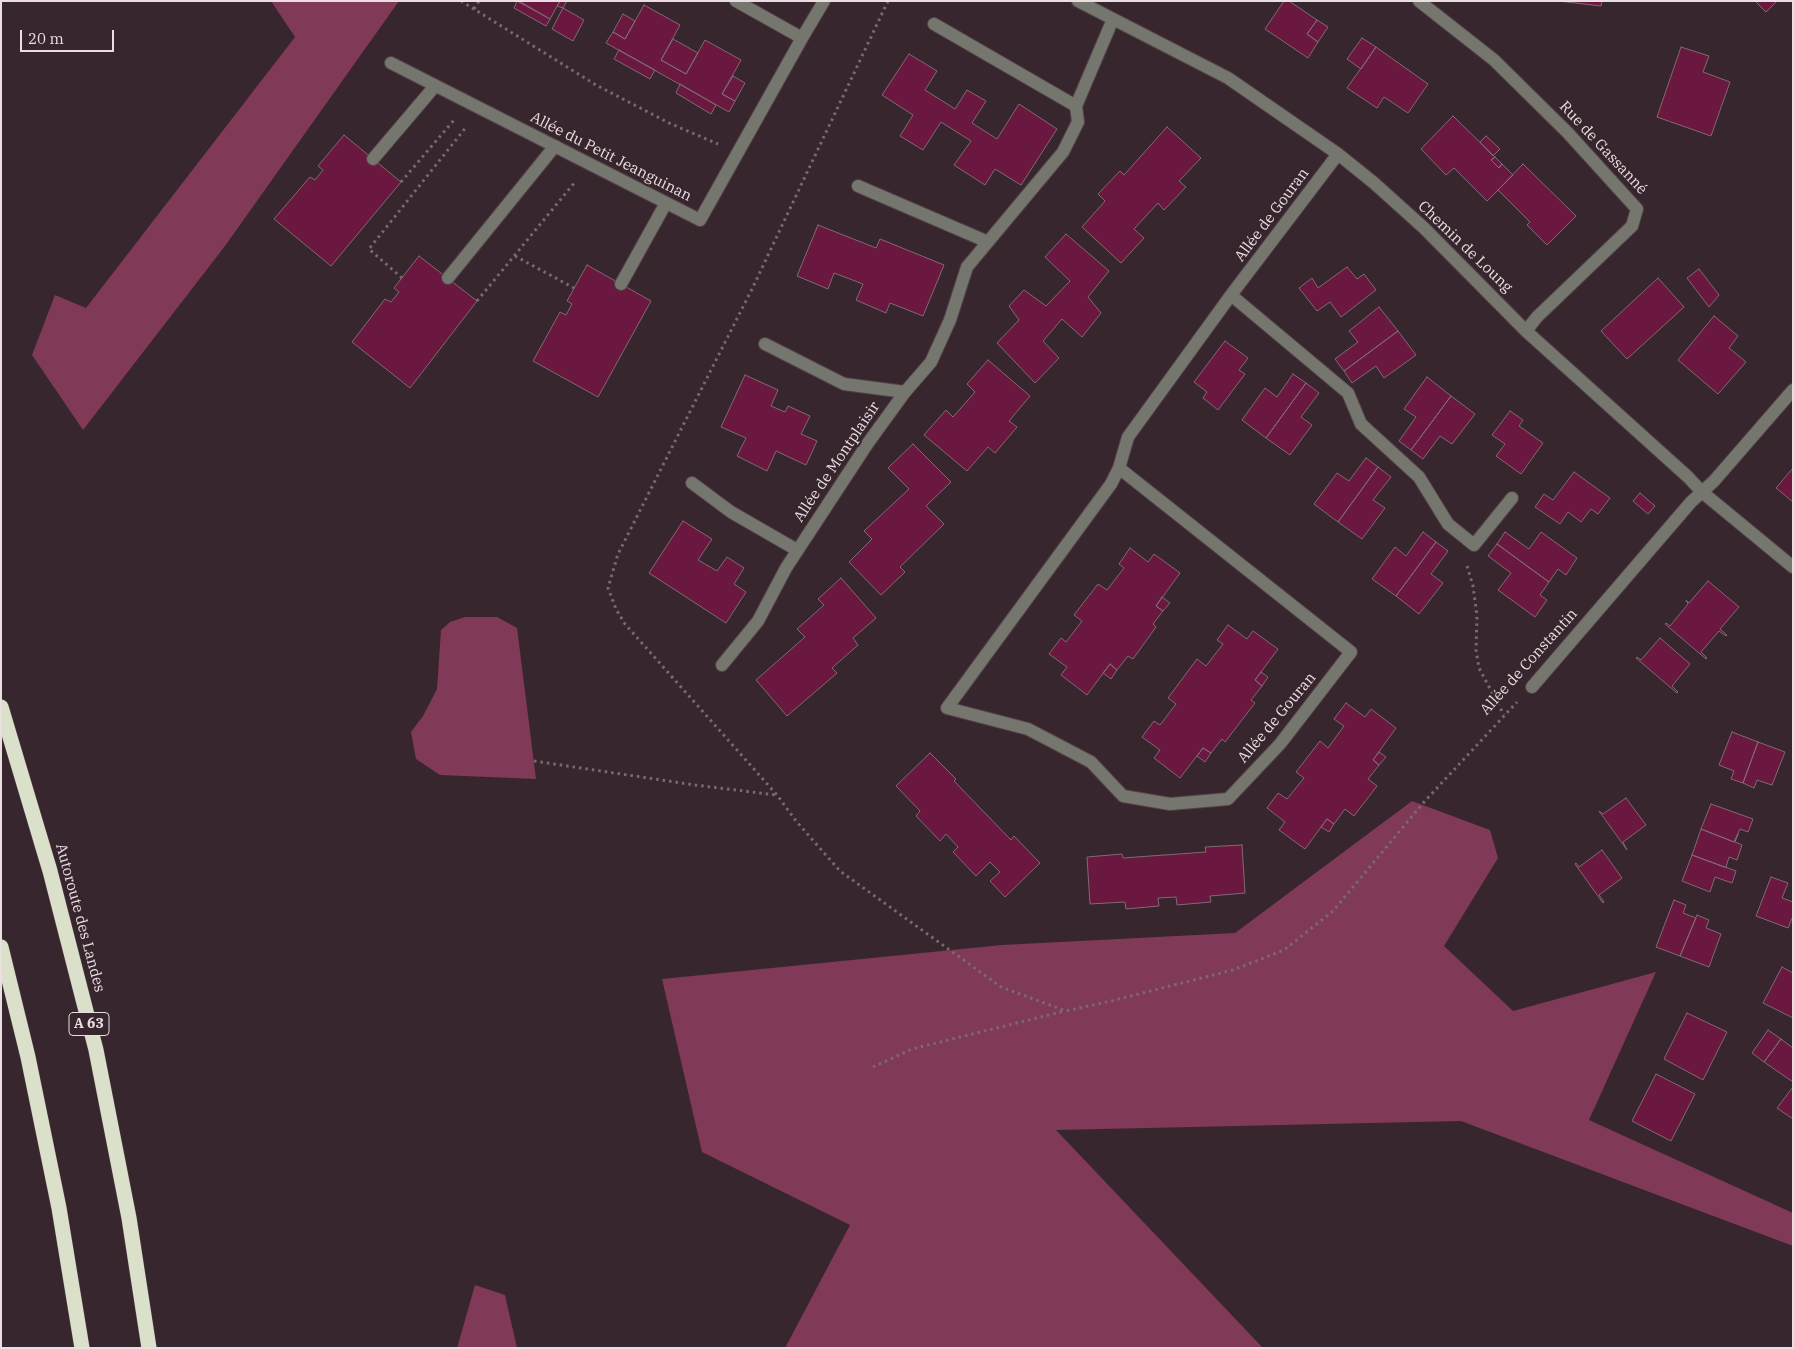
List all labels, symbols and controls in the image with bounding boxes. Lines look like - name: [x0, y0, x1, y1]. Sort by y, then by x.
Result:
- scale bar: [22, 20, 116, 52]
- text: 20 m: [28, 29, 64, 48]
- street label: Rue de Gassanné: [1555, 98, 1651, 198]
- street label: Allée du Petit Jeanguinan: [527, 108, 695, 206]
- street label: Allée de Gouran: [1231, 165, 1313, 265]
- street label: Chemin de Loung: [1414, 197, 1516, 297]
- street label: Allée de Montplaisir: [790, 398, 884, 526]
- street label: Allée de Constantin: [1477, 605, 1581, 719]
- street label: Allée de Gouran: [1234, 669, 1320, 767]
- street label: Autoroute des Landes: [51, 842, 109, 994]
- road number: A 63: [69, 1012, 109, 1036]

